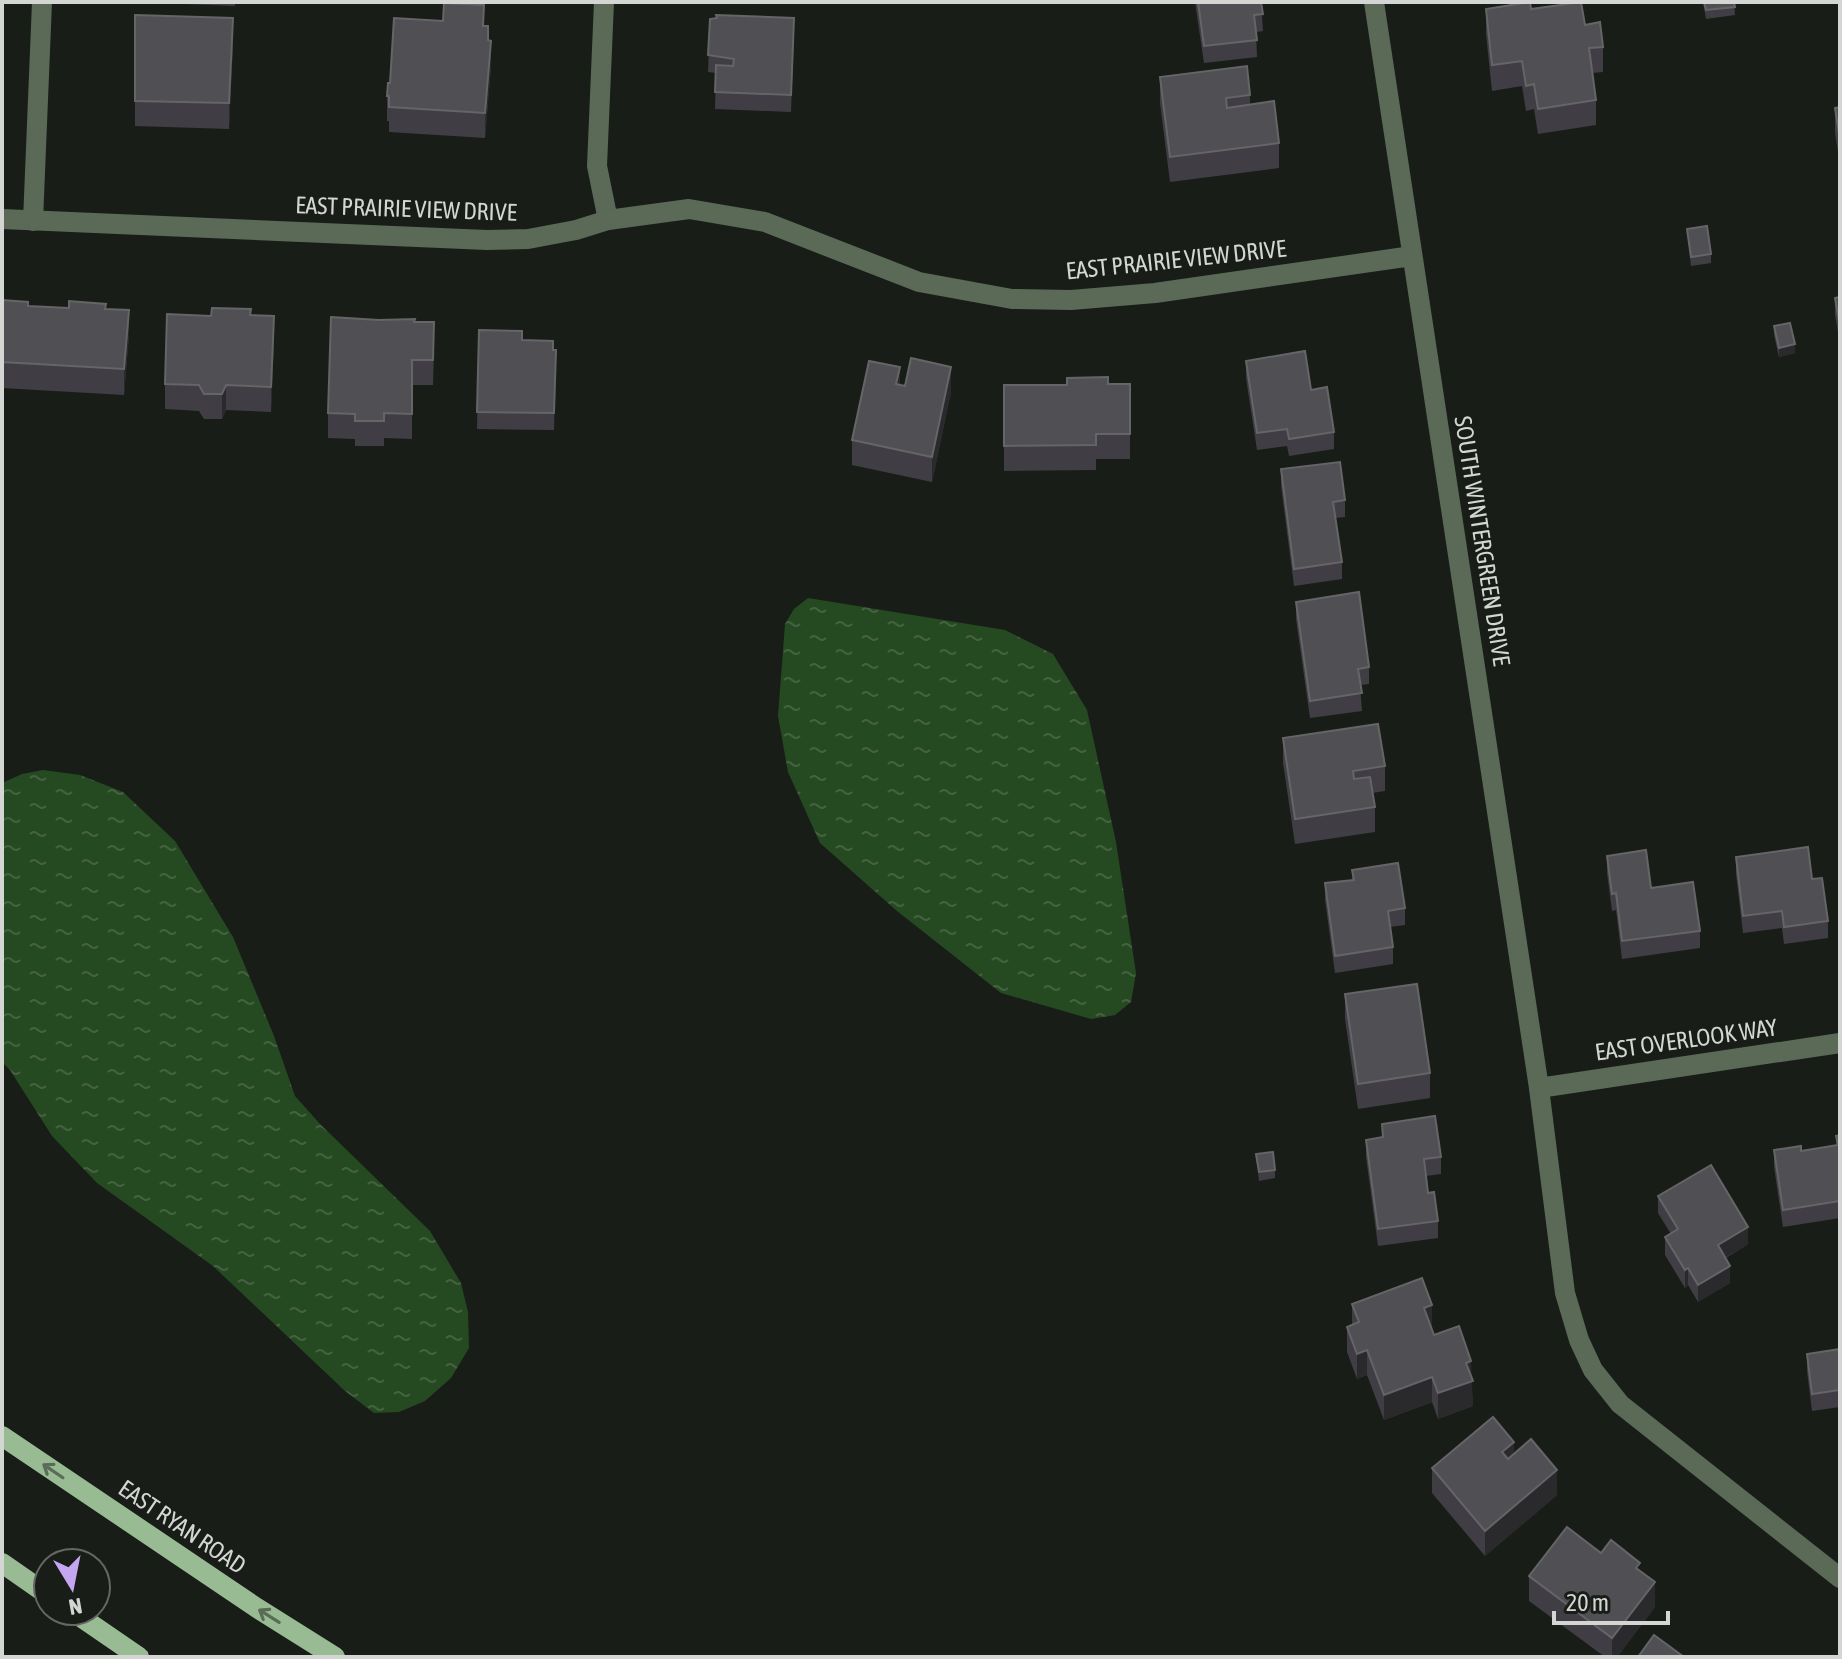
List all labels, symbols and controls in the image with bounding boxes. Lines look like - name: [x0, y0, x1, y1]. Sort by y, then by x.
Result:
- street label: EAST PRAIRIE VIEW DRIVE: [295, 191, 517, 226]
- street label: EAST PRAIRIE VIEW DRIVE: [1064, 235, 1288, 285]
- street label: SOUTH WINTERGREEN DRIVE: [1449, 414, 1516, 668]
- street label: EAST OVERLOOK WAY: [1593, 1013, 1779, 1066]
- one-way arrow: [42, 1463, 65, 1479]
- street label: EAST RYAN ROAD: [114, 1474, 251, 1579]
- north arrow: [32, 1547, 112, 1627]
- scale bar: [1554, 1575, 1668, 1625]
- text: 20 m: [1566, 1589, 1609, 1616]
- text: N: [67, 1593, 84, 1621]
- one-way arrow: [258, 1607, 281, 1623]

